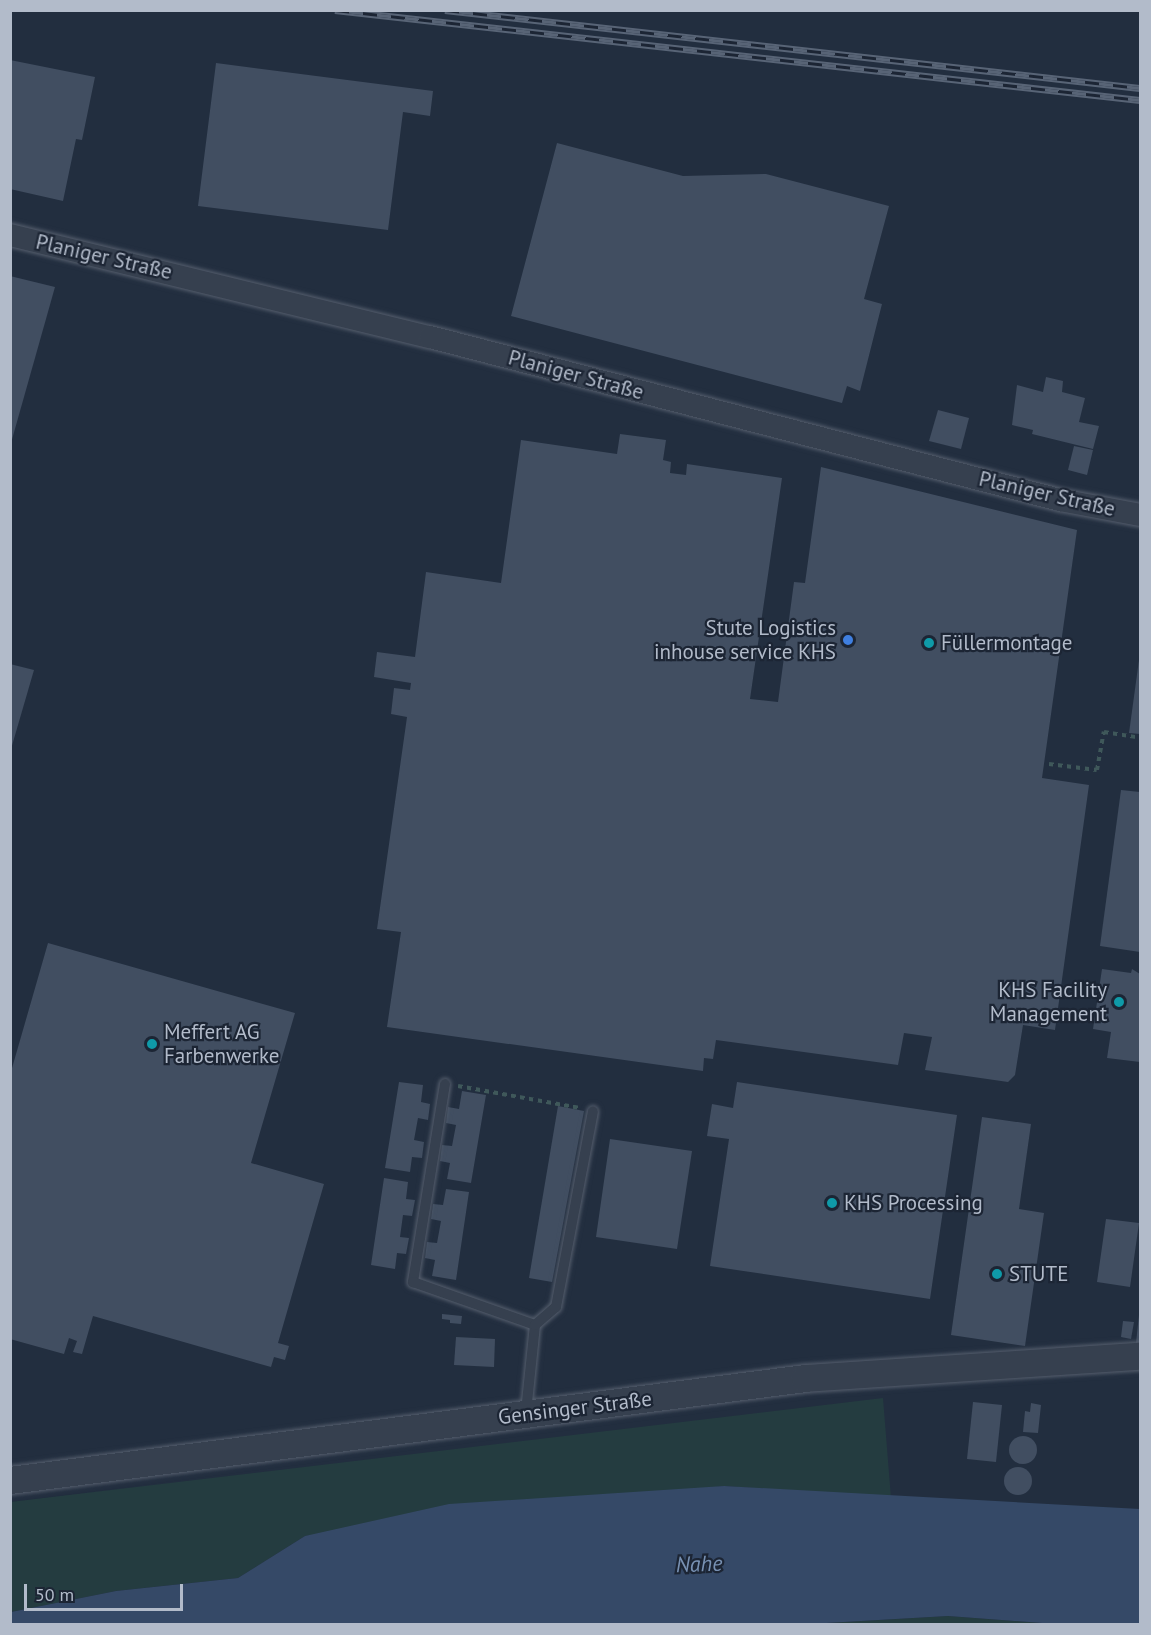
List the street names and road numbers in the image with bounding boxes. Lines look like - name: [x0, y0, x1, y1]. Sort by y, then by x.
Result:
- street label: Planiger Straße: [33, 229, 175, 285]
- street label: Planiger Straße: [506, 345, 646, 405]
- street label: Planiger Straße: [976, 466, 1118, 522]
- street label: Gensinger Straße: [497, 1386, 653, 1430]

